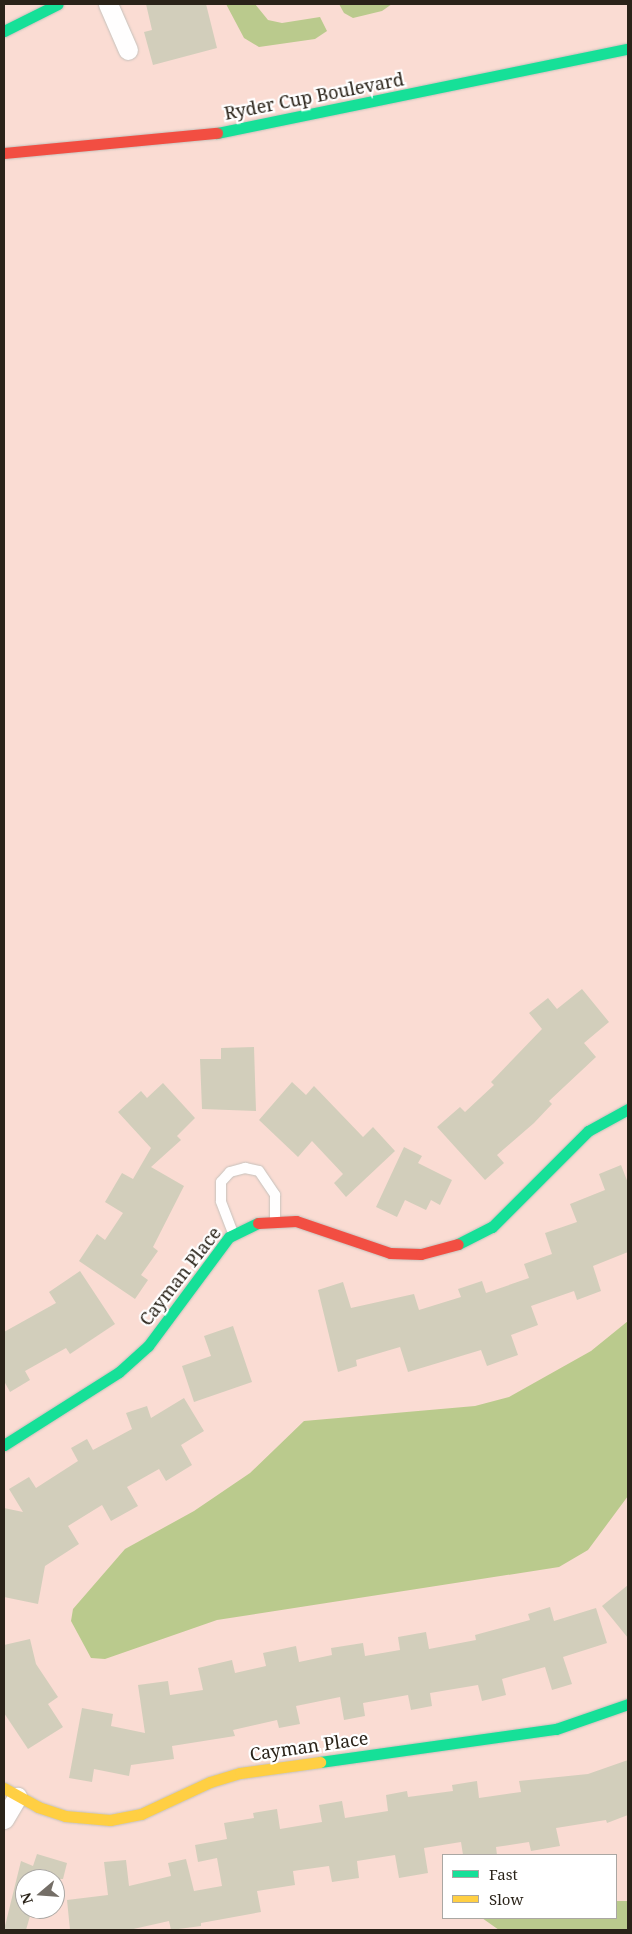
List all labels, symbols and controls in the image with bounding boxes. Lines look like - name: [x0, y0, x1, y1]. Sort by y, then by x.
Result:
- street label: Ryder Cup Boulevard: [222, 68, 406, 124]
- street label: Cayman Place: [135, 1222, 225, 1330]
- street label: Cayman Place: [248, 1727, 370, 1765]
- legend: [442, 1854, 617, 1919]
- text: Fast: [489, 1864, 518, 1884]
- north arrow: [15, 1869, 65, 1919]
- text: Slow: [489, 1889, 523, 1909]
- text: N: [15, 1890, 37, 1907]

